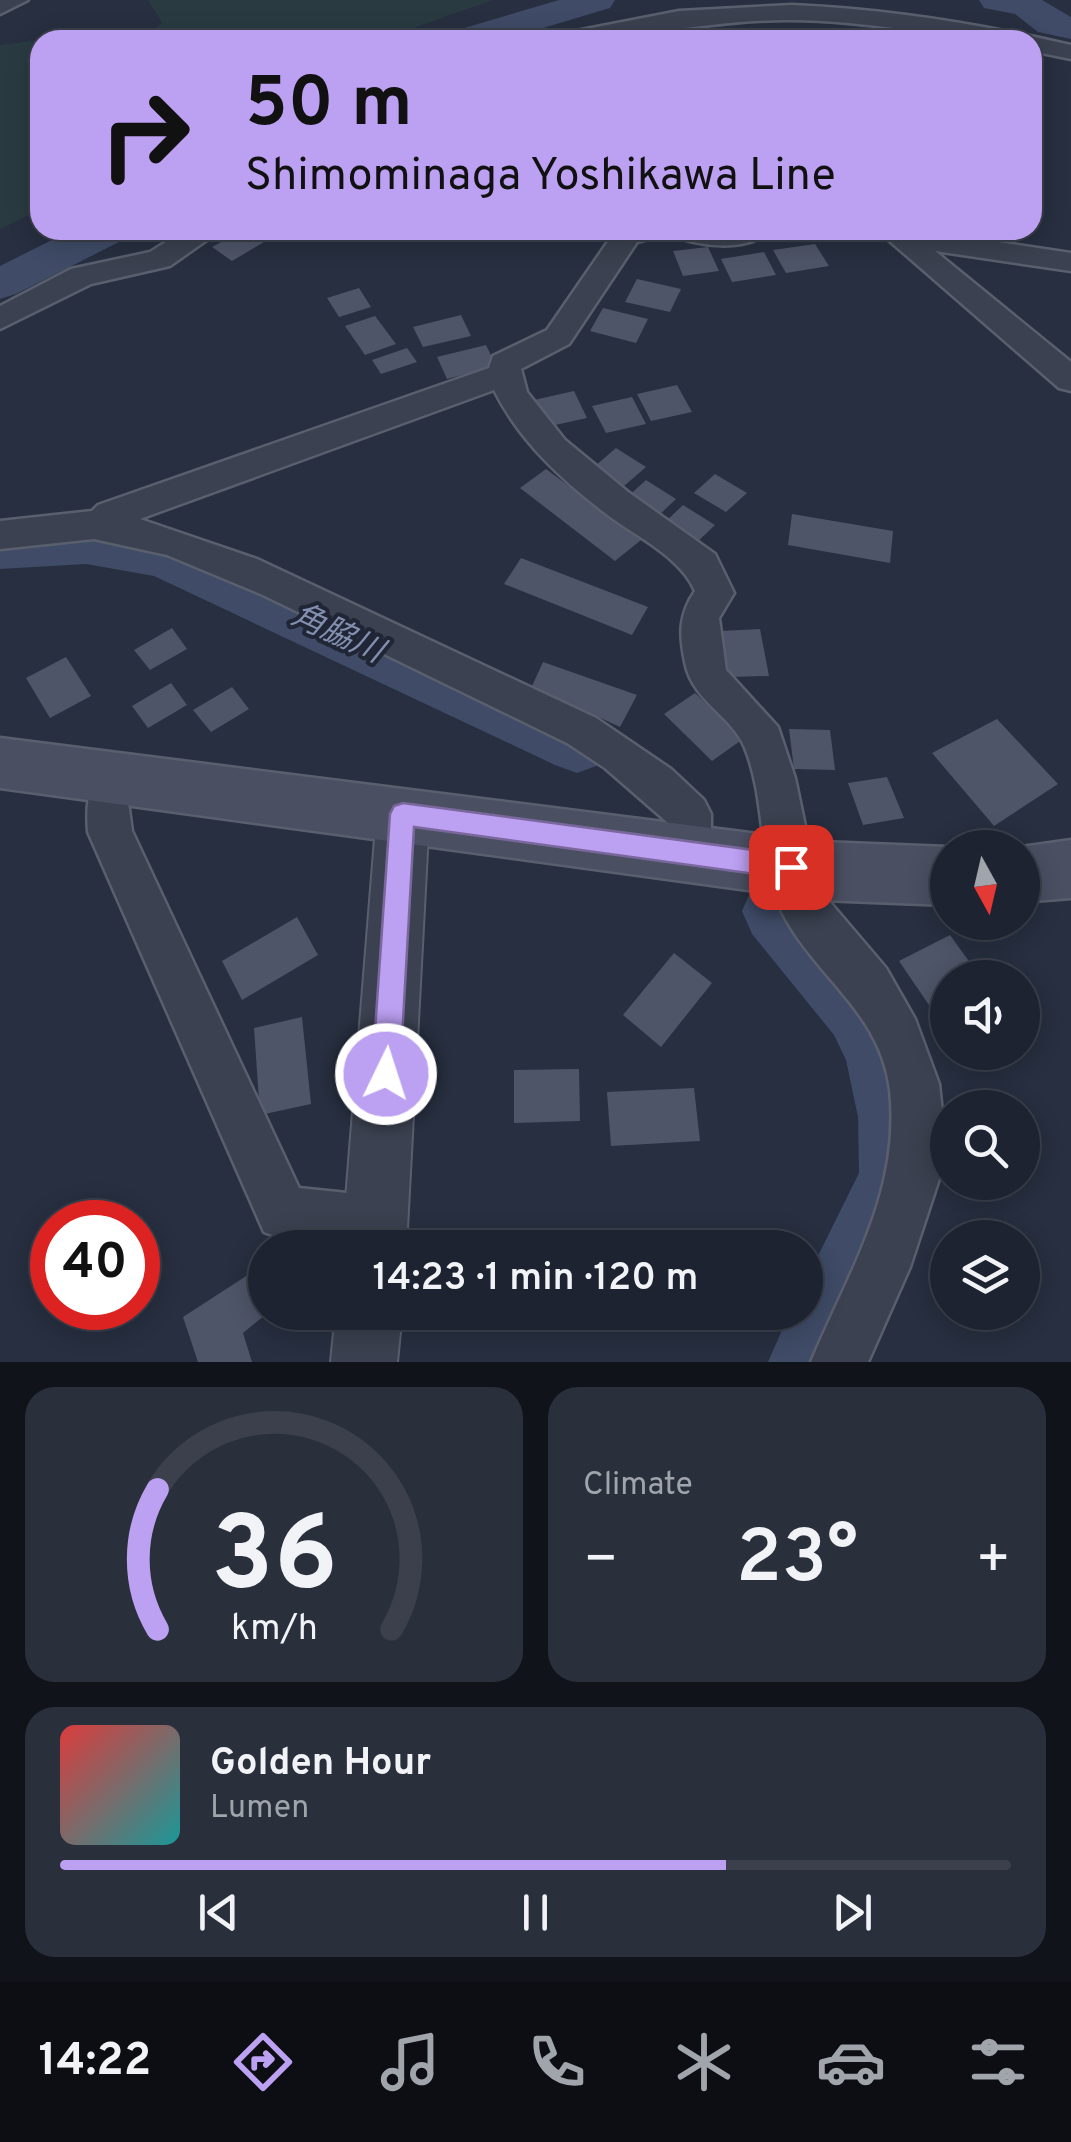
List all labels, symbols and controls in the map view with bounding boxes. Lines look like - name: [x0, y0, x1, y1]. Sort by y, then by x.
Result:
- text: 50 m: [245, 62, 412, 151]
- icon: right: [80, 70, 210, 200]
- text: Shimominaga Yoshikawa Line: [245, 149, 836, 206]
- water label: 角脇川: [285, 597, 392, 675]
- pin: [749, 825, 834, 910]
- north arrow: [930, 830, 1040, 940]
- map controls: [930, 830, 1040, 1330]
- icon: arrive: [764, 840, 819, 895]
- button: sound: [930, 960, 1040, 1070]
- position arrow: [334, 1022, 438, 1126]
- button: search: [930, 1090, 1040, 1200]
- speed limit sign: 40: [30, 1200, 160, 1330]
- button: layers: [930, 1220, 1040, 1330]
- text: 14:23 · 1 min · 120 m: [373, 1255, 698, 1304]
- text: Climate: [583, 1466, 693, 1506]
- text: 36: [211, 1495, 337, 1627]
- text: 23°: [736, 1514, 858, 1609]
- text: −: [583, 1527, 618, 1597]
- text: +: [976, 1527, 1011, 1597]
- text: km/h: [231, 1607, 317, 1653]
- text: Golden Hour: [210, 1740, 431, 1789]
- text: Lumen: [210, 1789, 309, 1829]
- icon: previous: [191, 1885, 246, 1940]
- icon: pause: [508, 1885, 563, 1940]
- icon: next: [825, 1885, 880, 1940]
- icon: directions: [228, 2027, 298, 2097]
- icon: music: [375, 2027, 445, 2097]
- icon: phone: [522, 2027, 592, 2097]
- icon: climate: [669, 2027, 739, 2097]
- icon: car: [816, 2027, 886, 2097]
- icon: filters: [963, 2027, 1033, 2097]
- text: 14:22: [38, 2034, 151, 2091]

